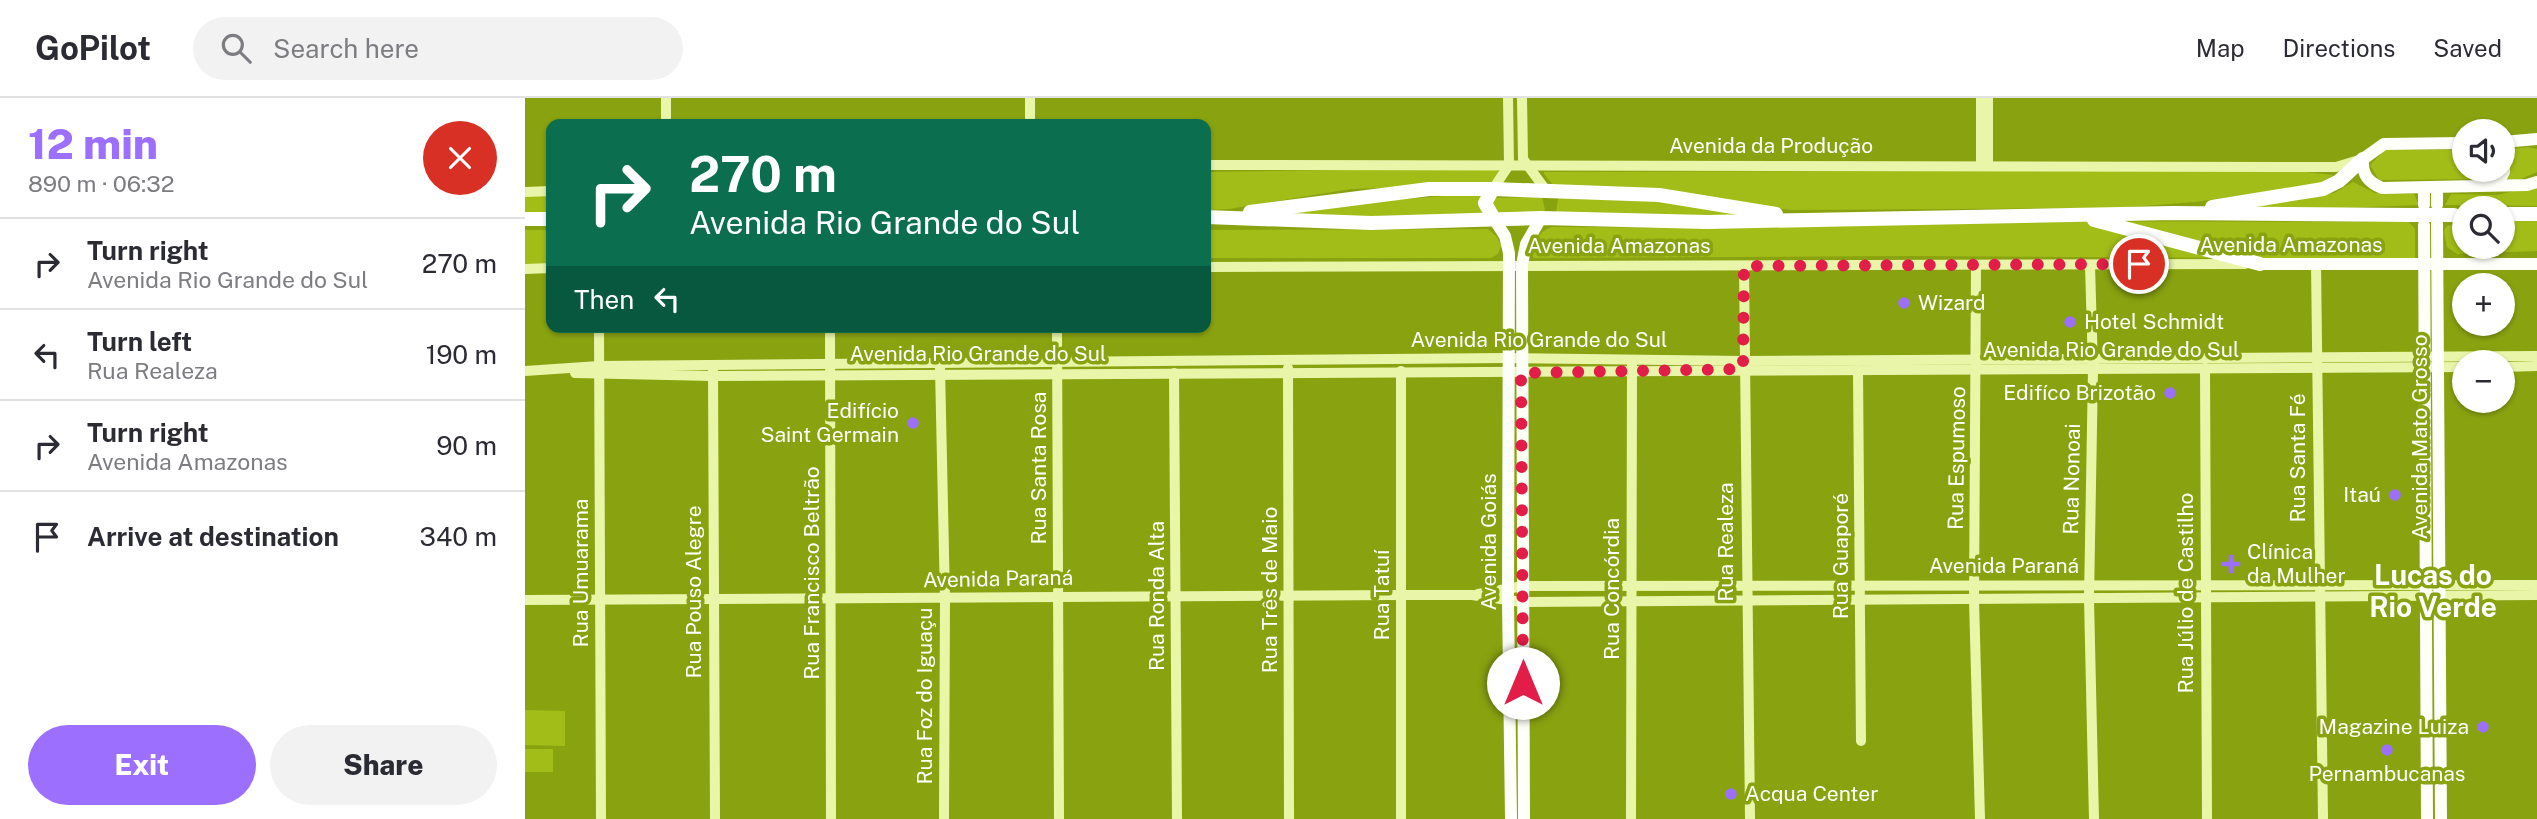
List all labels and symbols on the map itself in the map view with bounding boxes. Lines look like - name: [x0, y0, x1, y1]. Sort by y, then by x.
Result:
- street label: Avenida da Produção: [1669, 133, 1873, 158]
- street label: Avenida Amazonas: [2199, 232, 2383, 257]
- street label: Avenida Amazonas: [1527, 233, 1711, 258]
- pin: [2109, 234, 2169, 294]
- place label: Wizard: [1918, 290, 1986, 315]
- marker: Wizard: [1896, 295, 1912, 311]
- place label: Hotel Schmidt: [2084, 309, 2224, 334]
- marker: Hotel Schmidt: [2062, 314, 2078, 330]
- street label: Avenida Rio Grande do Sul: [1411, 327, 1667, 352]
- street label: Avenida Mato Grosso: [2407, 334, 2432, 540]
- street label: Avenida Rio Grande do Sul: [1983, 337, 2239, 362]
- street label: Avenida Rio Grande do Sul: [850, 341, 1106, 366]
- place label: Edifíco Brizotão: [2003, 380, 2156, 405]
- marker: Edifíco Brizotão: [2162, 385, 2178, 401]
- street label: Rua Espumoso: [1943, 386, 1970, 530]
- street label: Rua Santa Rosa: [1026, 392, 1051, 544]
- street label: Rua Santa Fé: [2285, 393, 2310, 523]
- place label: Edifício Saint Germain: [760, 398, 899, 447]
- marker: Edifício Saint Germain: [905, 415, 921, 431]
- street label: Rua Nonoai: [2058, 423, 2085, 535]
- street label: Rua Francisco Beltrão: [799, 466, 824, 680]
- street label: Avenida Goiás: [1476, 473, 1501, 611]
- street label: Rua Realeza: [1713, 482, 1738, 602]
- place label: Itaú: [2343, 482, 2381, 507]
- marker: Itaú: [2387, 487, 2403, 503]
- street label: Rua Guaporé: [1828, 493, 1853, 619]
- street label: Rua Júlio de Castilho: [2173, 493, 2198, 693]
- street label: Rua Umuarama: [568, 499, 593, 647]
- street label: Rua Pouso Alegre: [681, 505, 706, 679]
- street label: Rua Três de Maio: [1257, 507, 1282, 673]
- street label: Rua Concórdia: [1599, 518, 1624, 660]
- street label: Rua Ronda Alta: [1144, 521, 1169, 671]
- place label: Clínica da Mulher: [2247, 539, 2346, 588]
- street label: Rua Tatuí: [1369, 549, 1394, 640]
- street label: Avenida Paraná: [1929, 553, 2079, 578]
- marker: Clínica da Mulher: [2221, 554, 2241, 574]
- district label: Lucas do Rio Verde: [2369, 558, 2497, 623]
- street label: Avenida Paraná: [923, 565, 1073, 592]
- street label: Rua Foz do Iguaçu: [912, 608, 937, 784]
- position arrow: [1486, 646, 1560, 720]
- place label: Magazine Luiza: [2319, 714, 2469, 739]
- marker: Magazine Luiza: [2475, 719, 2491, 735]
- marker: Pernambucanas: [2379, 742, 2395, 758]
- place label: Pernambucanas: [2309, 761, 2465, 786]
- place label: Acqua Center: [1745, 781, 1878, 806]
- marker: Acqua Center: [1723, 786, 1739, 802]

